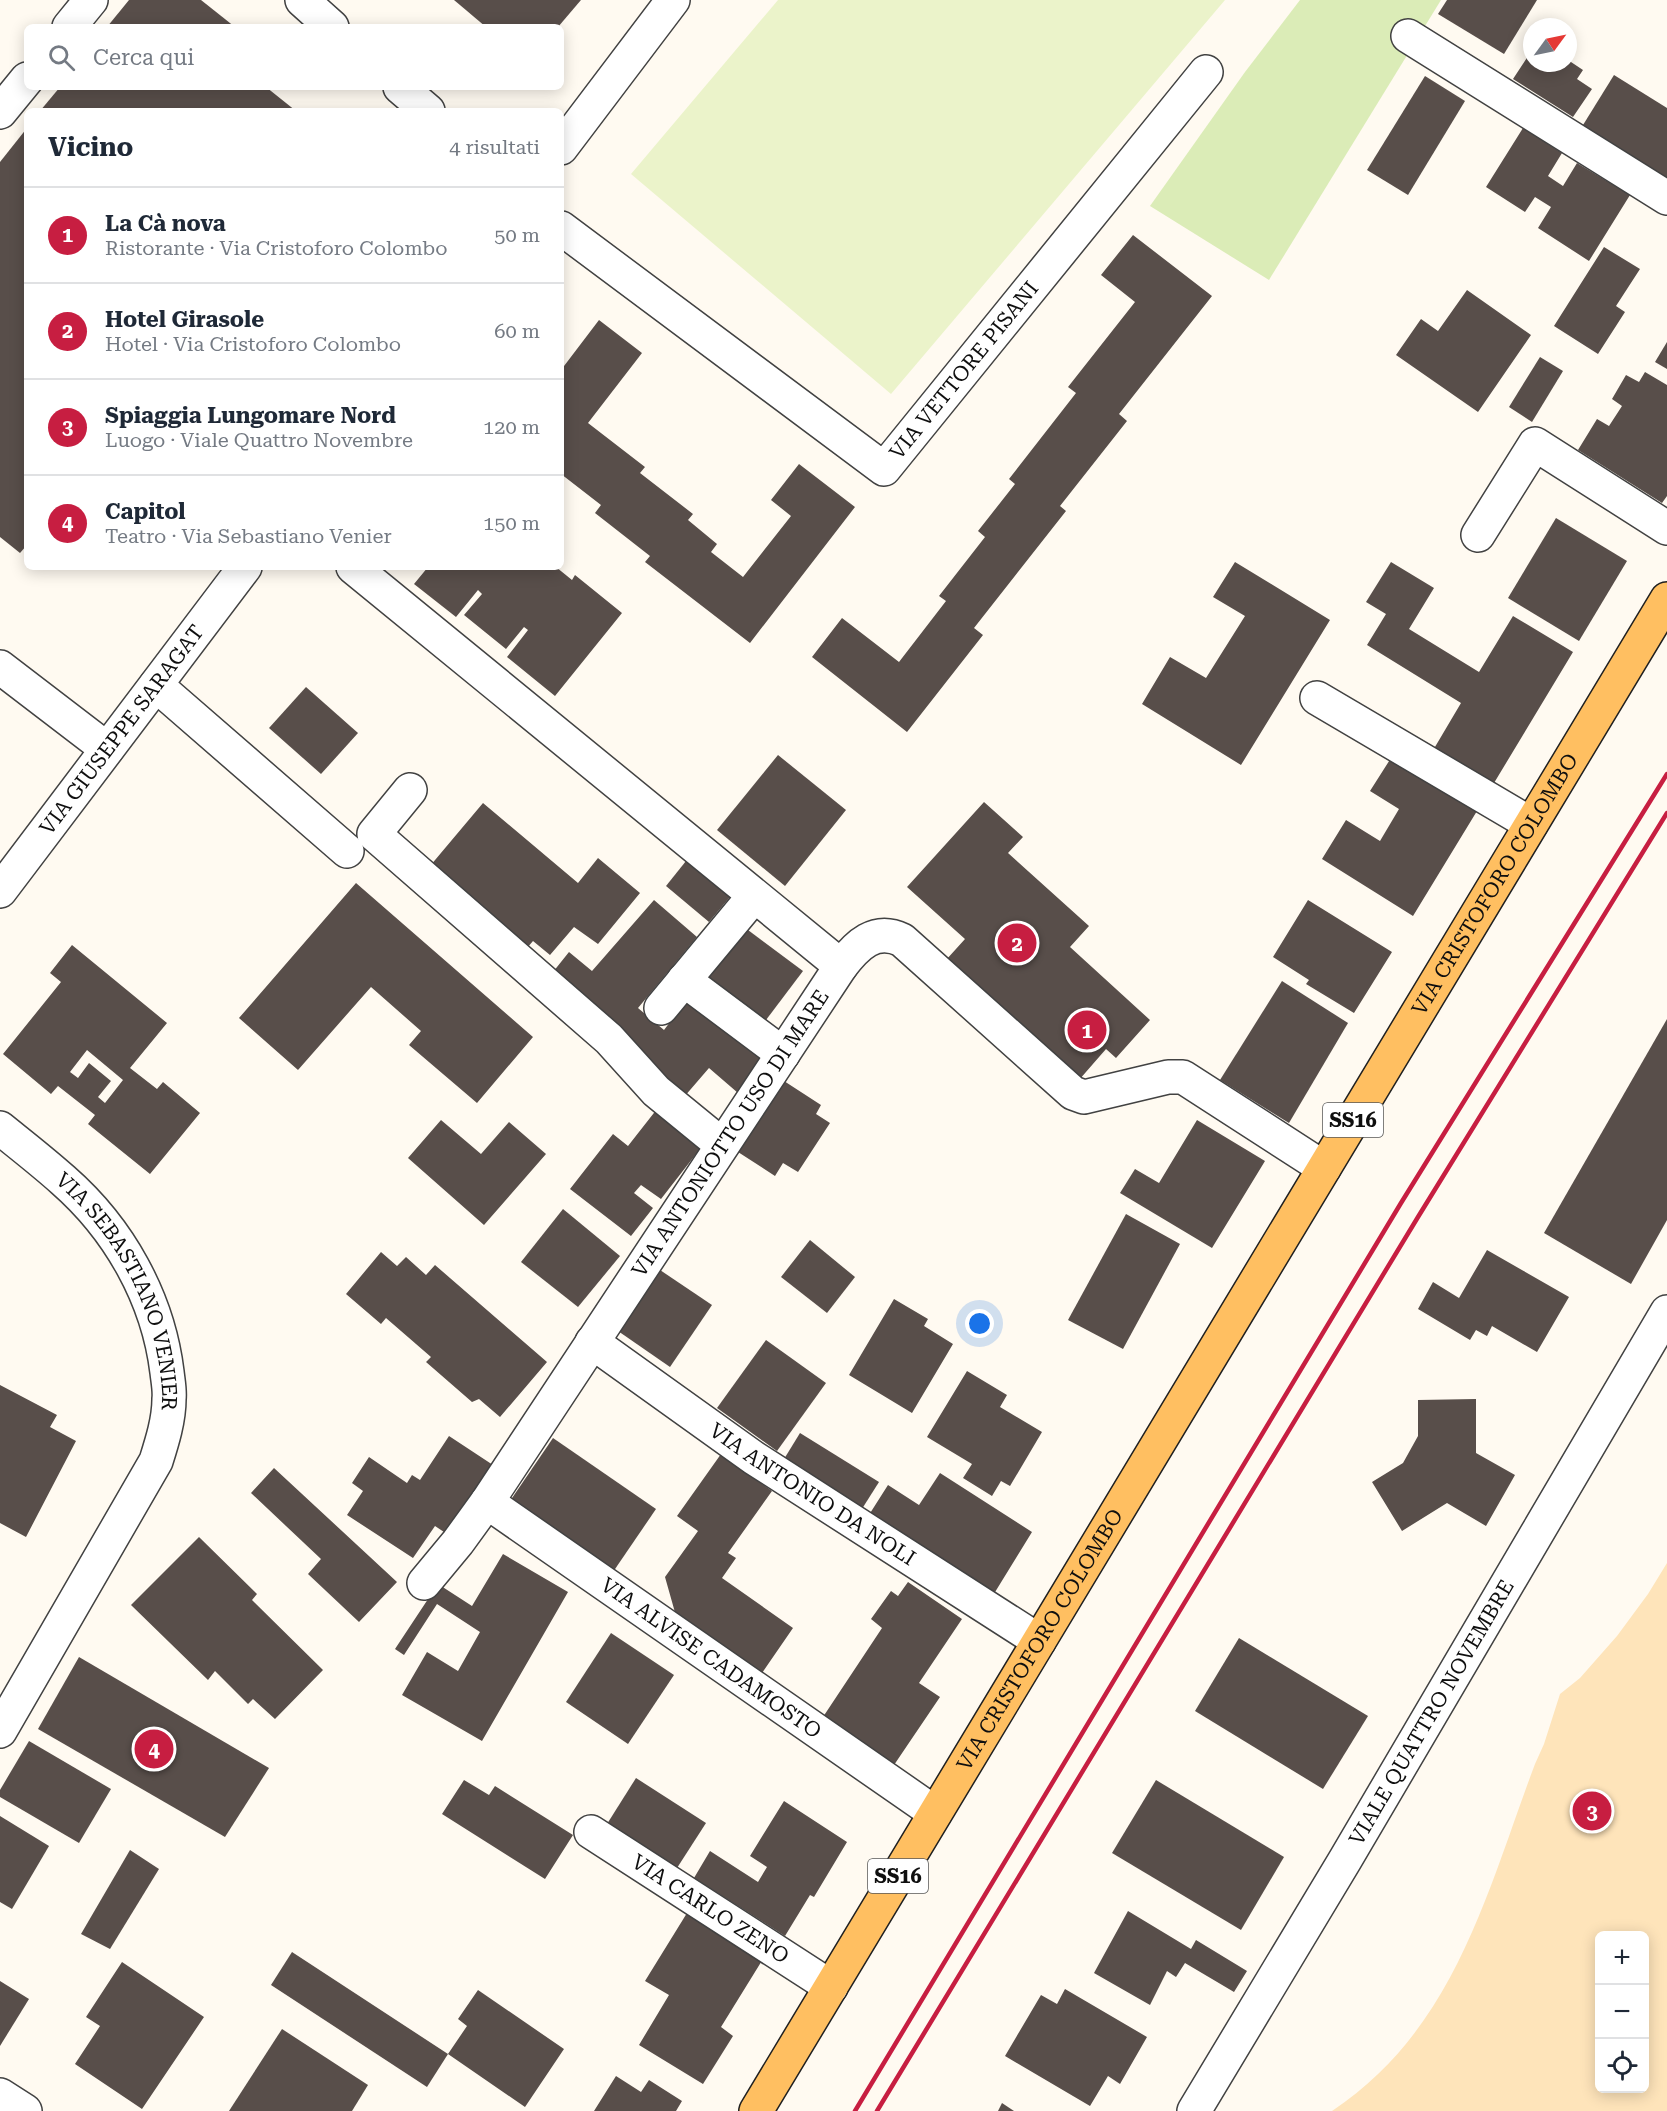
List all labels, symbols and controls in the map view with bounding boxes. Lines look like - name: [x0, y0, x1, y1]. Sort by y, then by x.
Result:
- north arrow: [1523, 18, 1577, 72]
- search box: [24, 24, 564, 90]
- icon: search: [45, 41, 78, 74]
- text: Cerca qui: [93, 45, 194, 70]
- text: Vicino: [48, 132, 133, 162]
- text: 4 risultati: [449, 135, 540, 159]
- text: La Cà nova: [105, 211, 226, 236]
- text: 1: [62, 223, 73, 247]
- text: 50 m: [494, 223, 540, 247]
- text: Ristorante · Via Cristoforo Colombo: [105, 236, 448, 260]
- street label: VIA VETTORE PISANI: [885, 277, 1043, 464]
- text: Hotel Girasole: [105, 307, 264, 332]
- text: 2: [62, 319, 73, 343]
- text: 60 m: [494, 319, 540, 343]
- text: Hotel · Via Cristoforo Colombo: [105, 332, 401, 356]
- text: Spiaggia Lungomare Nord: [105, 403, 396, 428]
- text: 3: [62, 415, 73, 439]
- text: 120 m: [483, 415, 540, 439]
- text: Luogo · Viale Quattro Novembre: [105, 428, 413, 452]
- text: Capitol: [105, 499, 186, 524]
- text: 4: [62, 511, 73, 535]
- text: 150 m: [483, 511, 540, 535]
- text: Teatro · Via Sebastiano Venier: [105, 524, 392, 548]
- street label: VIA GIUSEPPE SARAGAT: [35, 620, 209, 839]
- street label: VIA CRISTOFORO COLOMBO: [1407, 749, 1583, 1020]
- pin: 2: [998, 920, 1036, 966]
- street label: VIA ANTONIOTTO USO DI MARE: [627, 985, 834, 1282]
- pin: 1: [1068, 1008, 1106, 1052]
- road number: SS16: [1323, 1103, 1383, 1137]
- street label: VIA SEBASTIANO VENIER: [51, 1167, 182, 1412]
- your location: [965, 1309, 994, 1338]
- street label: VIA ANTONIO DA NOLI: [705, 1418, 920, 1570]
- street label: VIA CRISTOFORO COLOMBO: [952, 1505, 1128, 1775]
- street label: VIA ALVISE CADAMOSTO: [596, 1573, 826, 1743]
- street label: VIALE QUATTRO NOVEMBRE: [1344, 1575, 1519, 1850]
- pin: 4: [134, 1726, 174, 1772]
- pin: 3: [1572, 1788, 1612, 1834]
- street label: VIA CARLO ZENO: [627, 1850, 793, 1968]
- road number: SS16: [868, 1859, 928, 1893]
- map controls: [1595, 1931, 1649, 2093]
- button: +: [1595, 1931, 1649, 1985]
- button: −: [1595, 1985, 1649, 2039]
- button: locate: [1595, 2039, 1649, 2093]

